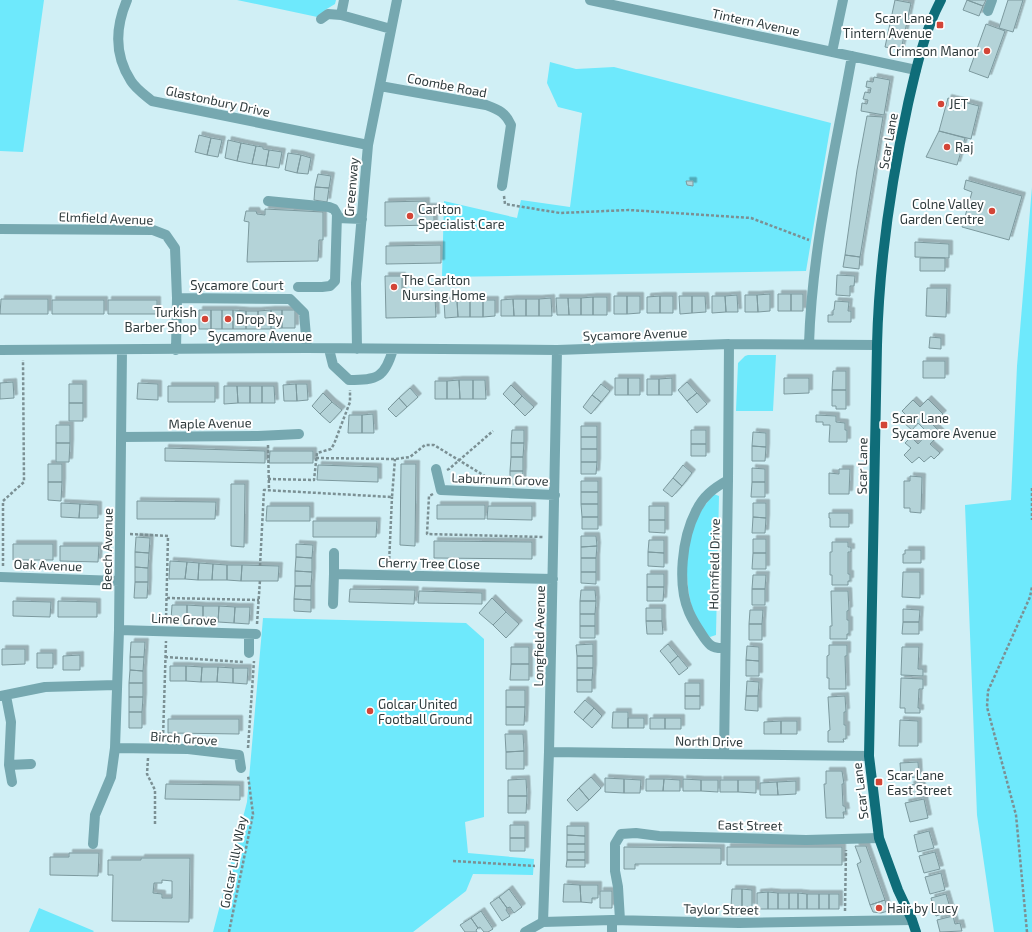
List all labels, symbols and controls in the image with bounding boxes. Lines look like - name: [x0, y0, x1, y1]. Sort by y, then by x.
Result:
- street label: Tintern Avenue: [711, 5, 801, 39]
- place label: Scar Lane Tintern Avenue: [843, 10, 932, 41]
- marker: Scar Lane Tintern Avenue: [935, 20, 945, 30]
- place label: Crimson Manor: [889, 43, 979, 59]
- marker: Crimson Manor: [982, 46, 992, 56]
- street label: Coombe Road: [406, 69, 488, 101]
- street label: Glastonbury Drive: [164, 82, 272, 120]
- place label: JET: [949, 96, 969, 112]
- marker: JET: [936, 99, 946, 109]
- street label: Scar Lane: [875, 112, 901, 170]
- place label: Raj: [955, 139, 973, 155]
- marker: Raj: [942, 142, 952, 152]
- street label: Greenway: [340, 157, 362, 217]
- place label: Colne Valley Garden Centre: [900, 196, 984, 227]
- place label: Carlton Specialist Care: [418, 201, 505, 232]
- marker: Colne Valley Garden Centre: [987, 206, 997, 216]
- street label: Elmfield Avenue: [58, 208, 154, 228]
- marker: Carlton Specialist Care: [405, 211, 415, 221]
- place label: The Carlton Nursing Home: [402, 272, 486, 303]
- street label: Sycamore Court: [190, 277, 284, 293]
- marker: The Carlton Nursing Home: [389, 282, 399, 292]
- place label: Turkish Barber Shop: [125, 304, 197, 335]
- place label: Drop By: [236, 311, 283, 327]
- marker: Turkish Barber Shop: [200, 314, 210, 324]
- marker: Drop By: [223, 314, 233, 324]
- street label: Sycamore Avenue: [583, 324, 687, 344]
- street label: Sycamore Avenue: [208, 328, 312, 344]
- place label: Scar Lane Sycamore Avenue: [892, 410, 996, 441]
- street label: Maple Avenue: [168, 414, 252, 432]
- marker: Scar Lane Sycamore Avenue: [879, 420, 889, 430]
- street label: Scar Lane: [854, 437, 870, 495]
- street label: Laburnum Grove: [451, 469, 549, 489]
- street label: Beech Avenue: [98, 508, 116, 590]
- street label: Holmfield Drive: [705, 518, 723, 610]
- street label: Cherry Tree Close: [378, 554, 480, 572]
- street label: Oak Avenue: [14, 556, 83, 574]
- street label: Longfield Avenue: [530, 585, 548, 687]
- street label: Lime Grove: [151, 610, 217, 628]
- place label: Golcar United Football Ground: [378, 696, 472, 727]
- marker: Golcar United Football Ground: [365, 706, 375, 716]
- street label: Birch Grove: [150, 728, 218, 748]
- street label: North Drive: [675, 732, 743, 750]
- street label: Scar Lane: [849, 762, 871, 820]
- place label: Scar Lane East Street: [887, 767, 952, 798]
- marker: Scar Lane East Street: [874, 777, 884, 787]
- street label: Golcar Lilly Way: [216, 814, 250, 909]
- street label: East Street: [717, 816, 783, 834]
- street label: Taylor Street: [683, 900, 759, 918]
- place label: Hair by Lucy: [887, 900, 958, 916]
- marker: Hair by Lucy: [874, 903, 884, 913]

